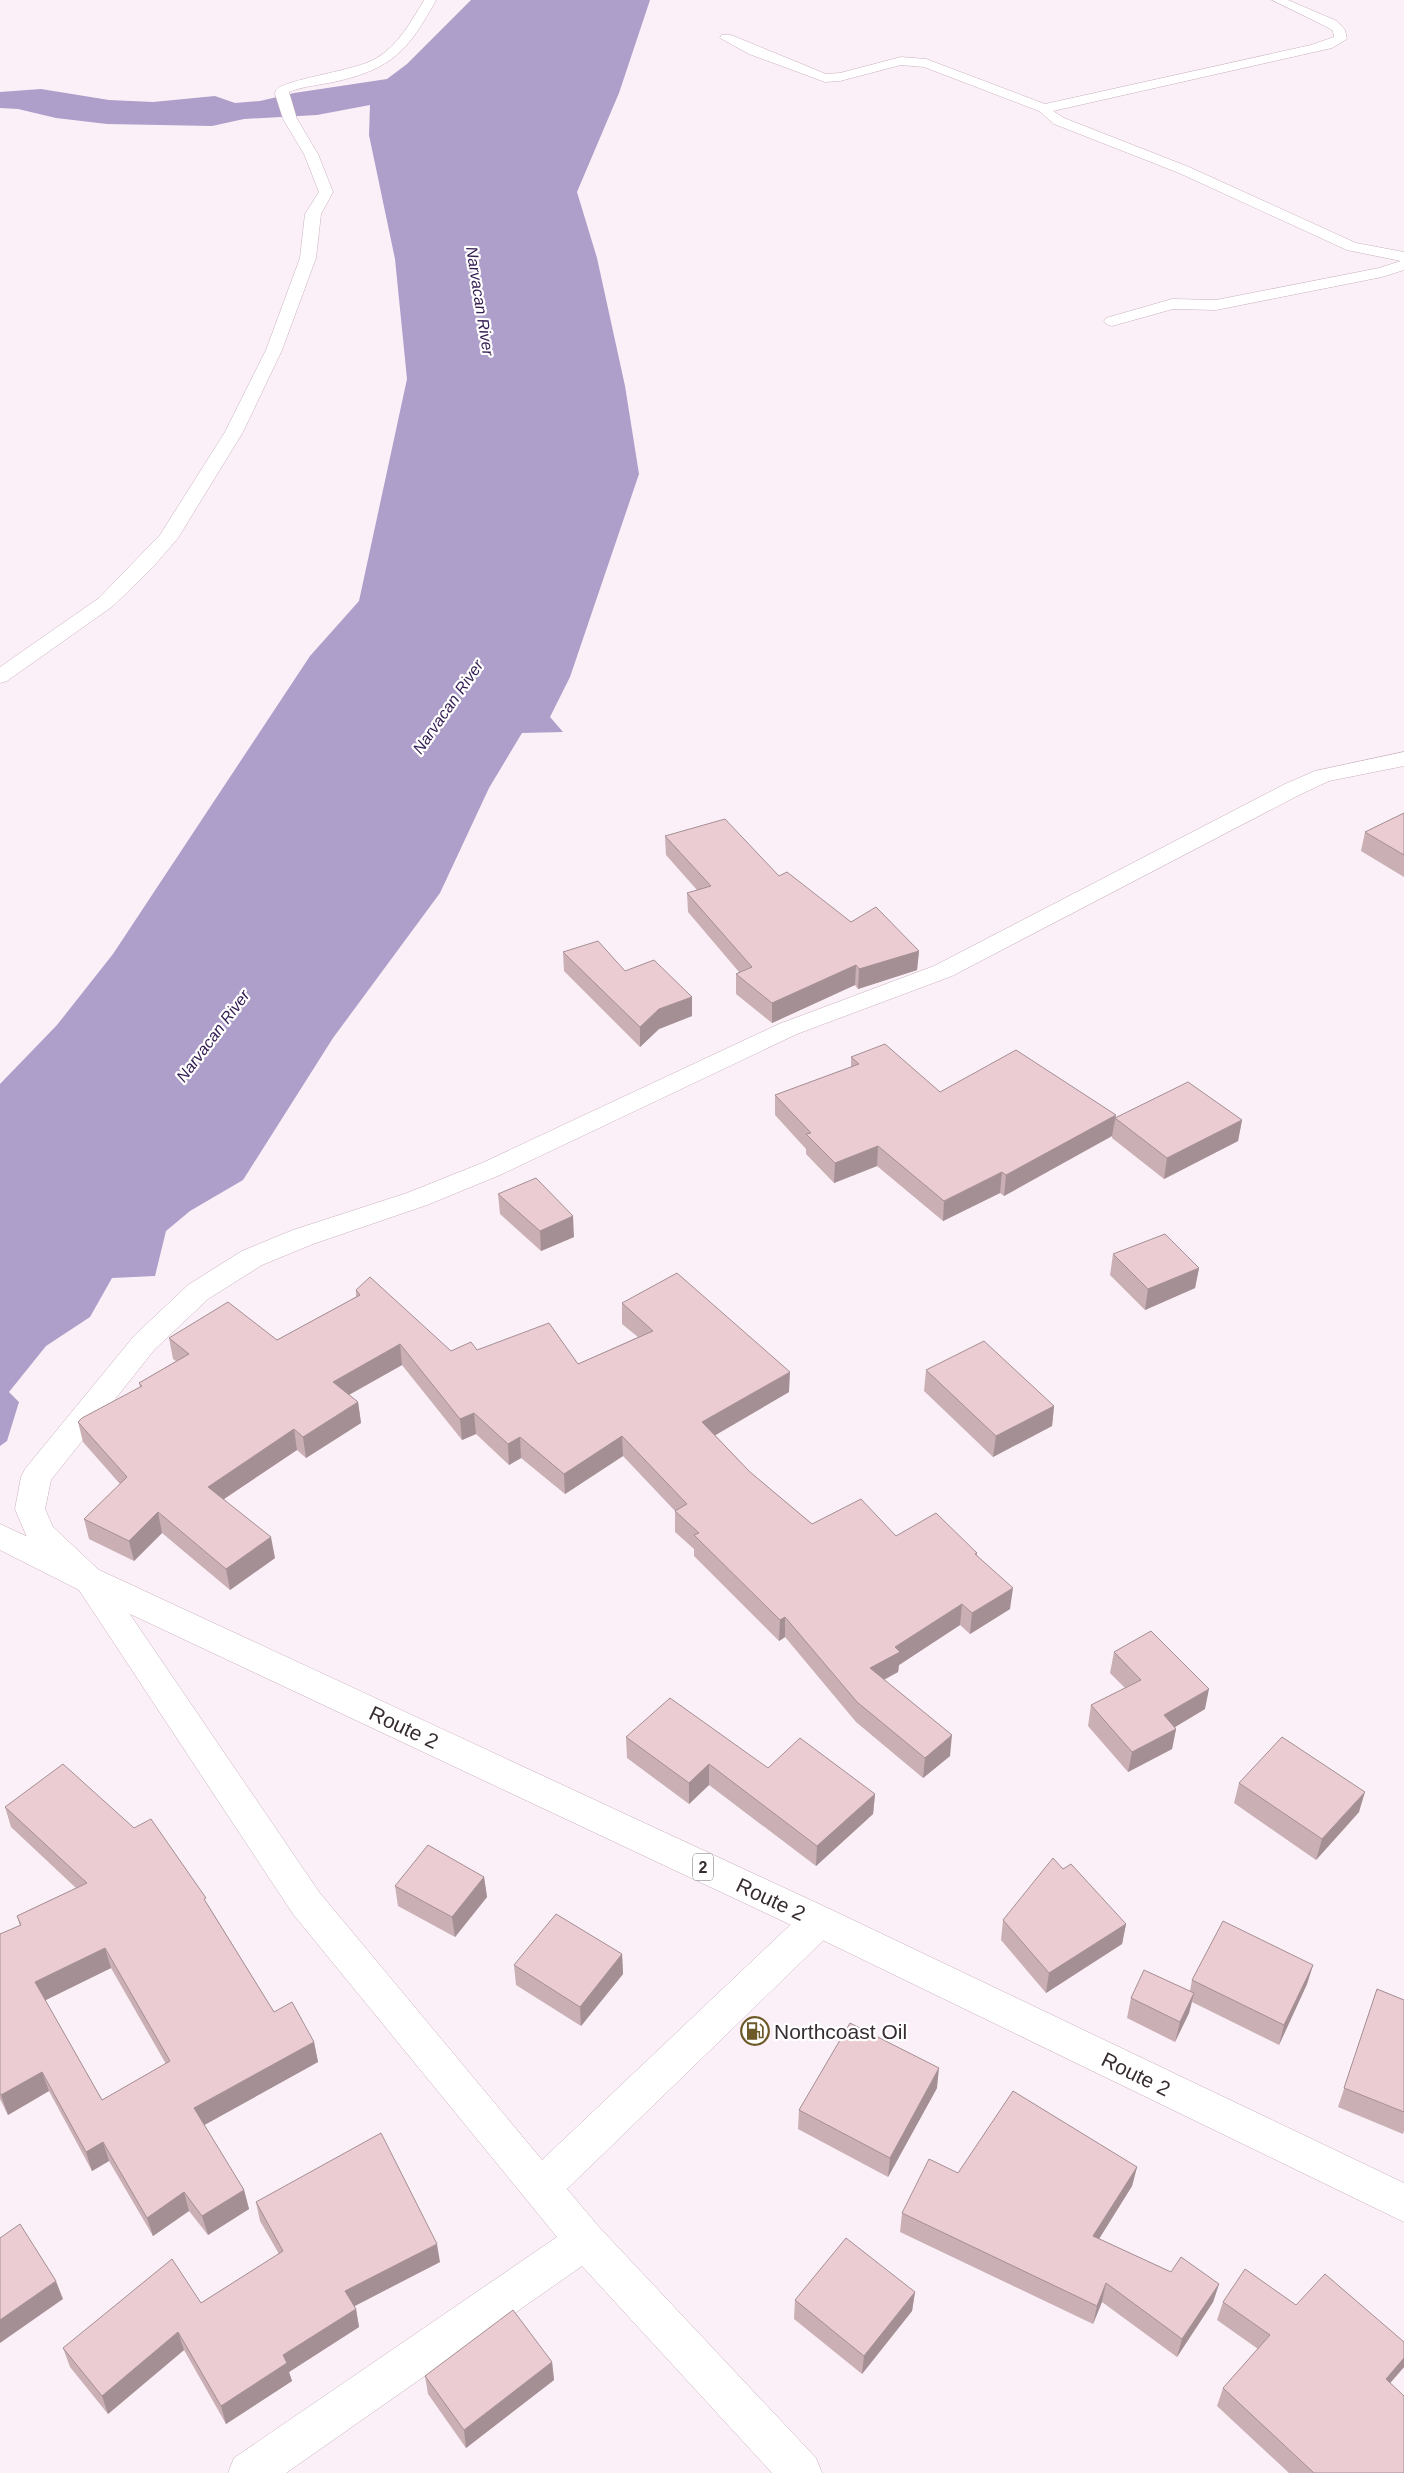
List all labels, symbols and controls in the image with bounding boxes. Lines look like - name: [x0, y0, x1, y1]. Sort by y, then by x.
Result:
- water label: Narvacan River: [463, 245, 497, 357]
- water label: Narvacan River: [409, 656, 487, 757]
- water label: Narvacan River: [173, 986, 253, 1085]
- street label: Route 2: [366, 1701, 442, 1753]
- road number: 2: [693, 1854, 713, 1880]
- street label: Route 2: [733, 1873, 809, 1925]
- fuel station icon: Northcoast Oil: [740, 2016, 770, 2046]
- place label: Northcoast Oil: [774, 2020, 907, 2043]
- street label: Route 2: [1098, 2048, 1174, 2100]

